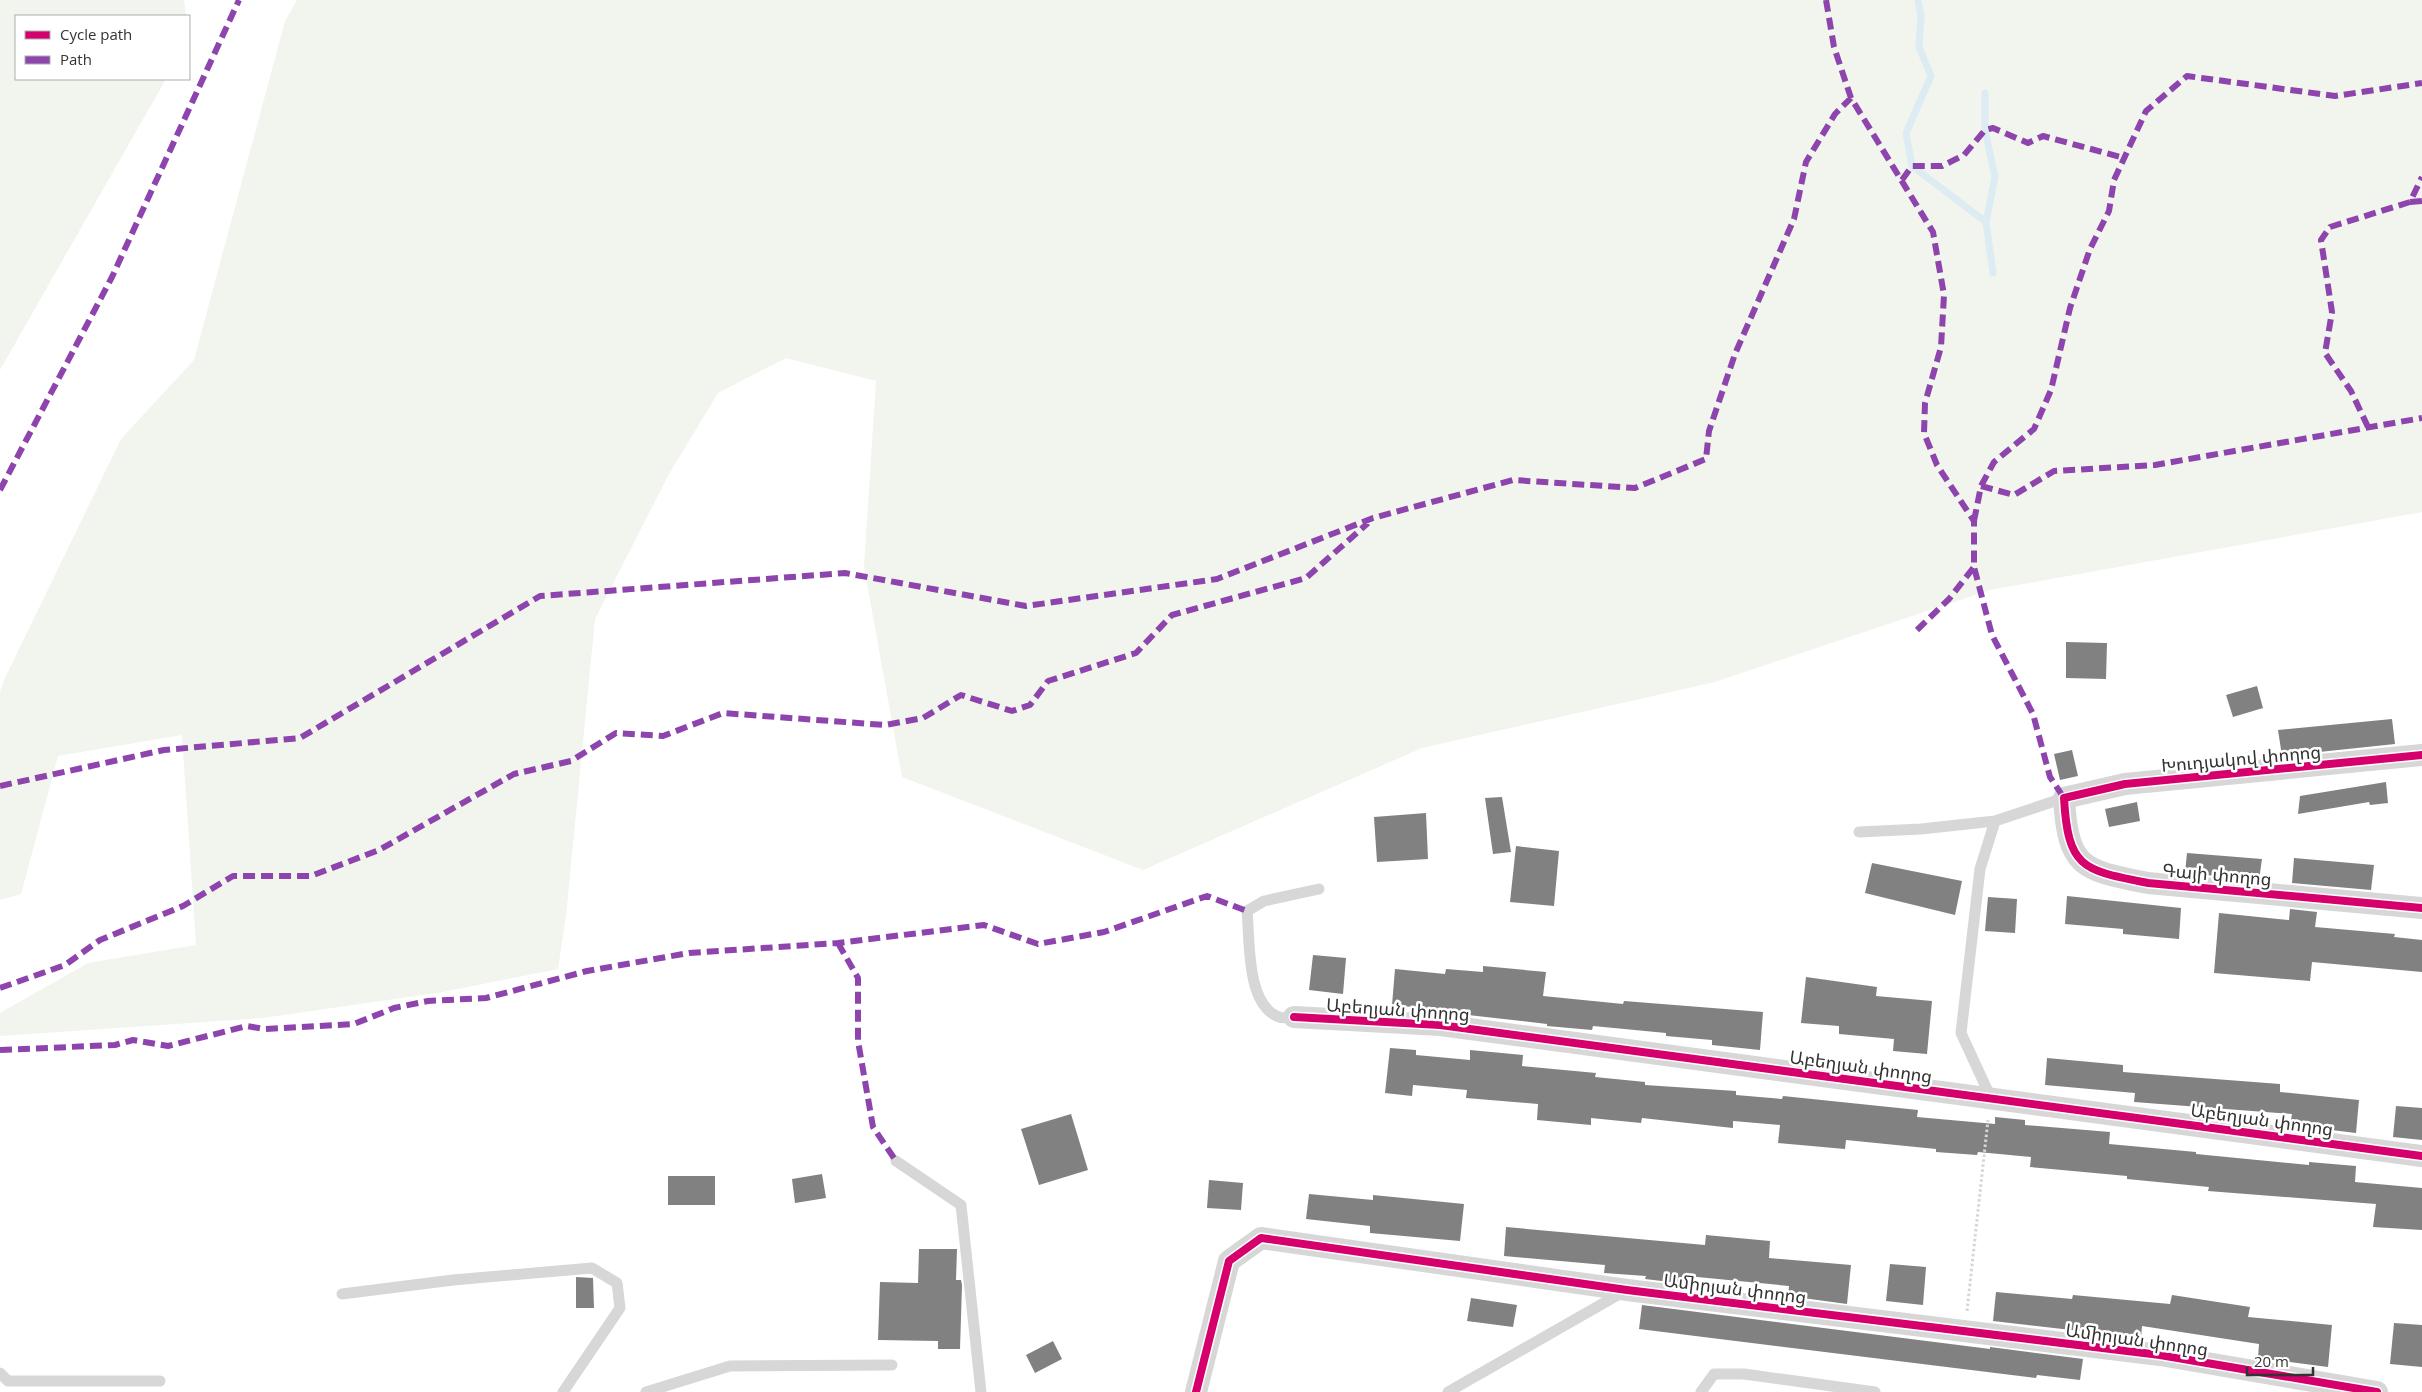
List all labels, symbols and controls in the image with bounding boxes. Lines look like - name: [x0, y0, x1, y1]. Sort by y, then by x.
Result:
- legend: [15, 15, 190, 80]
- text: Cycle path: [60, 24, 132, 44]
- text: Path: [60, 49, 92, 69]
- street label: Խուդյակով փողոց: [2160, 739, 2322, 777]
- street label: Գայի փողոց: [2161, 857, 2273, 891]
- street label: Աբեղյան փողոց: [1325, 992, 1471, 1026]
- street label: Աբեղյան փողոց: [1788, 1044, 1934, 1088]
- street label: Աբեղյան փողոց: [2189, 1097, 2335, 1141]
- street label: Ամիրյան փողոց: [1662, 1267, 1808, 1309]
- street label: Ամիրյան փողոց: [2064, 1317, 2210, 1361]
- scale bar: [2247, 1344, 2313, 1376]
- text: 20 m: [2254, 1351, 2289, 1371]

